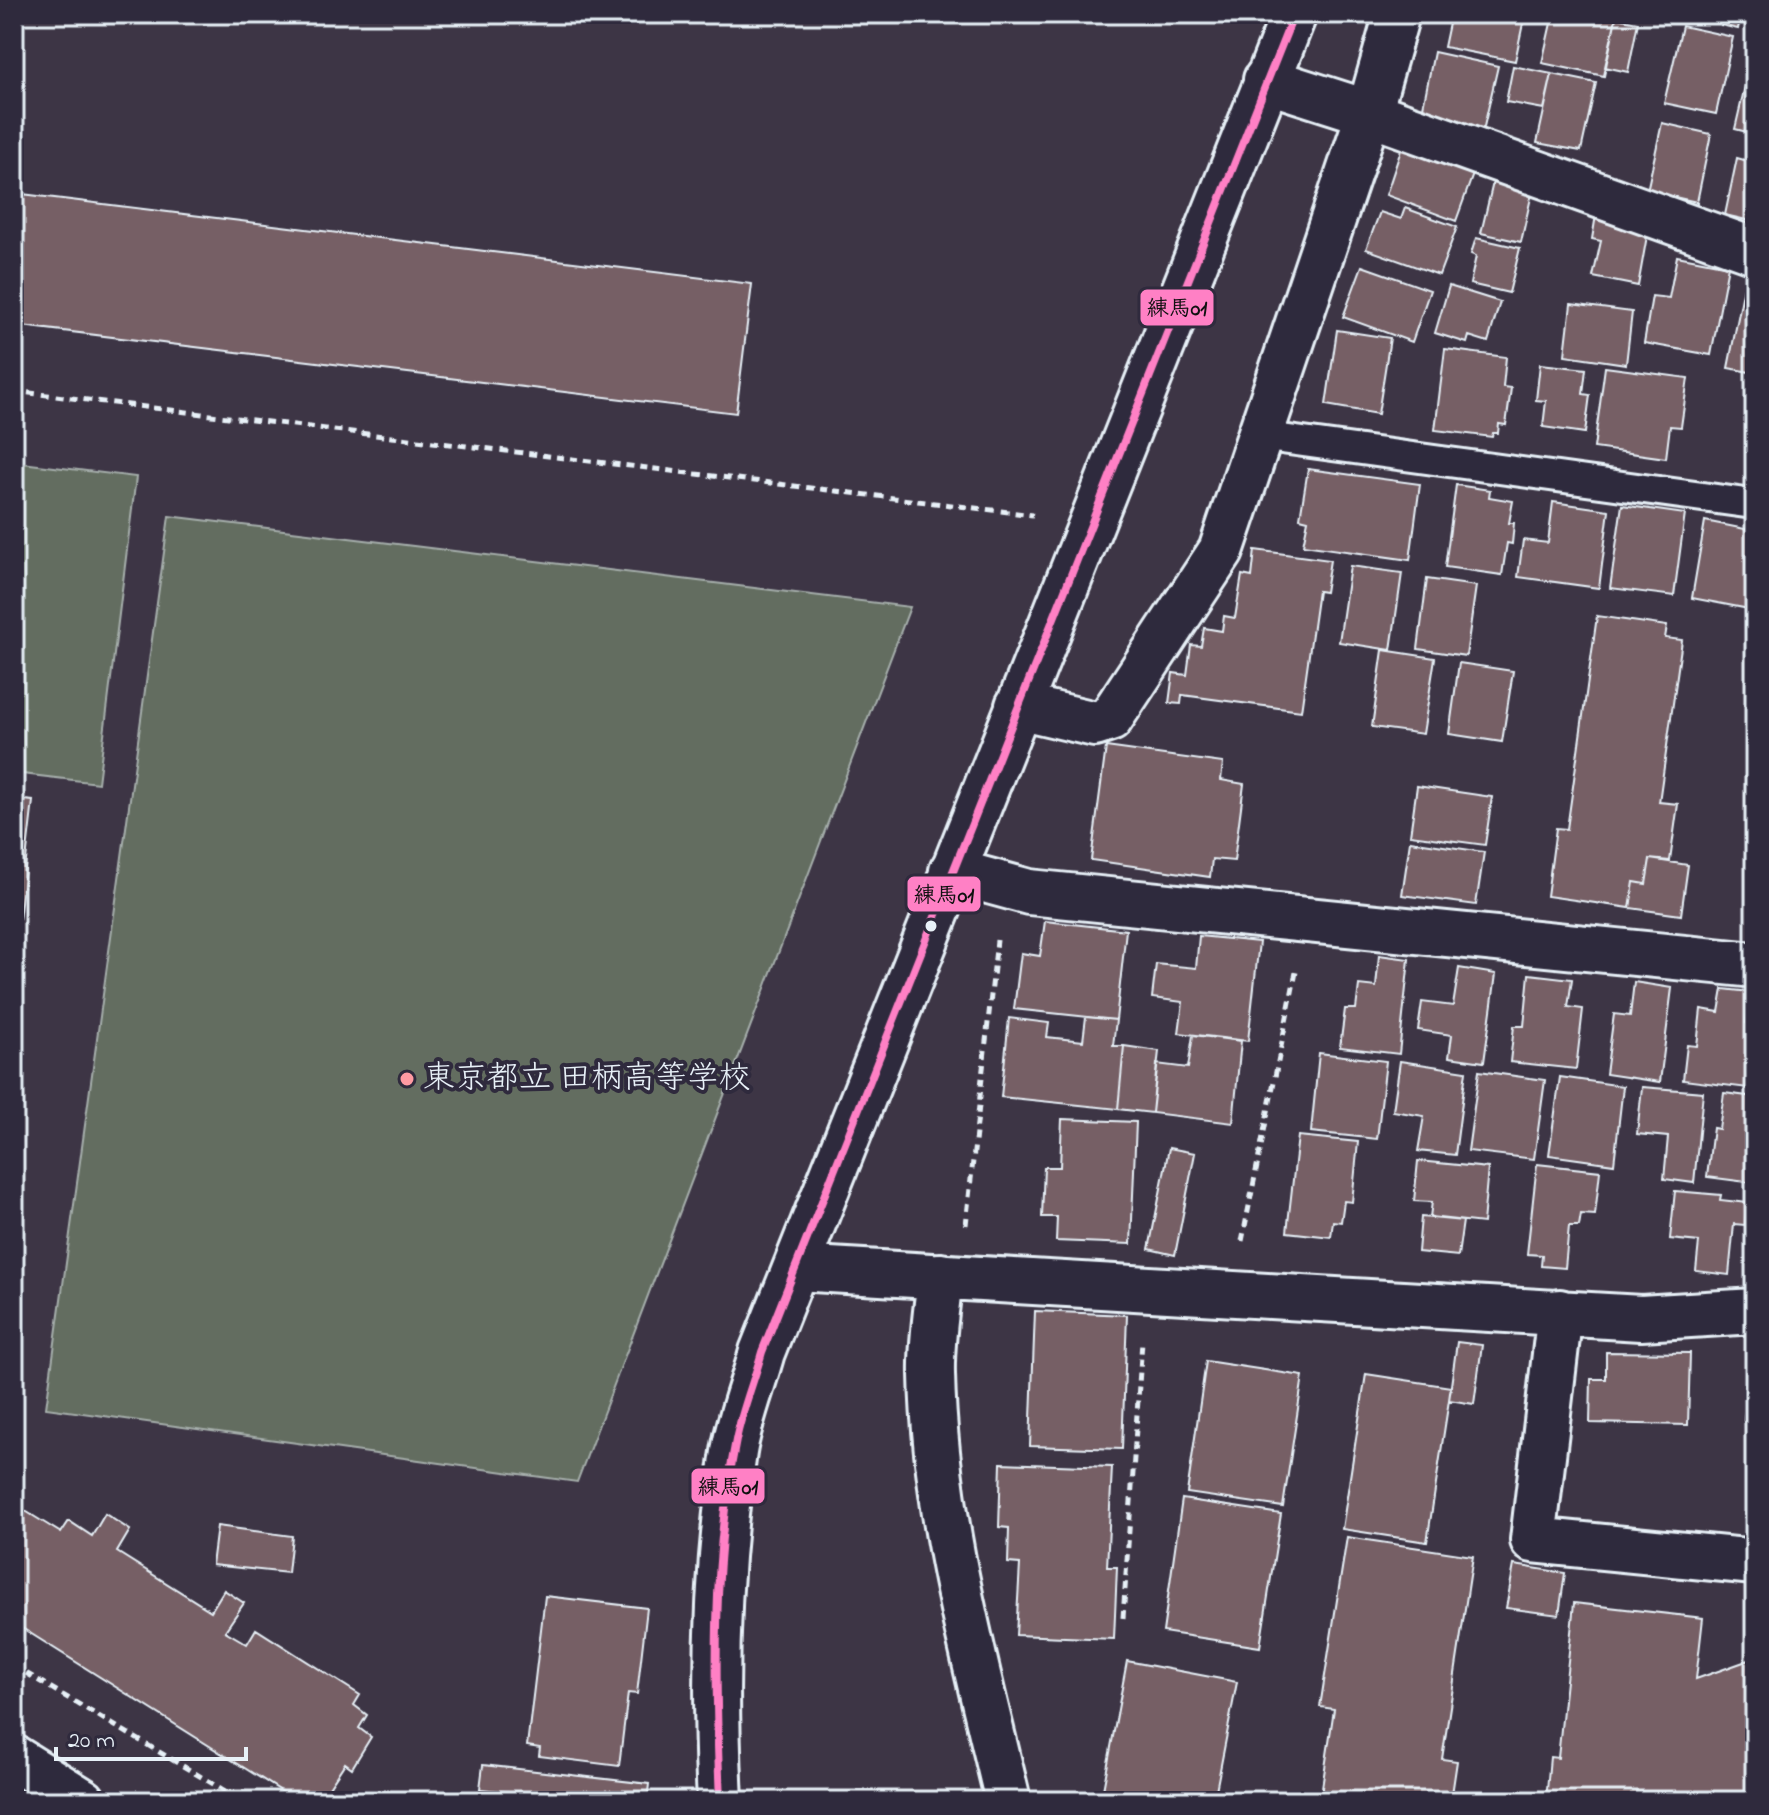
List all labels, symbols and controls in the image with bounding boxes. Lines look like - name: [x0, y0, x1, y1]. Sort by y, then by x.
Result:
- line badge: 練馬01: [1139, 288, 1215, 327]
- text: 練馬01: [1147, 294, 1207, 326]
- line badge: 練馬01: [906, 875, 982, 913]
- text: 練馬01: [914, 881, 974, 913]
- unlabelled marker: [923, 918, 939, 934]
- place label: 東京都立 田柄高等学校: [423, 1056, 751, 1103]
- marker: 東京都立 田柄高等学校: [398, 1070, 416, 1088]
- line badge: 練馬01: [690, 1467, 766, 1505]
- text: 練馬01: [698, 1473, 758, 1505]
- scale bar: [56, 1711, 246, 1761]
- text: 20 m: [68, 1724, 115, 1759]

